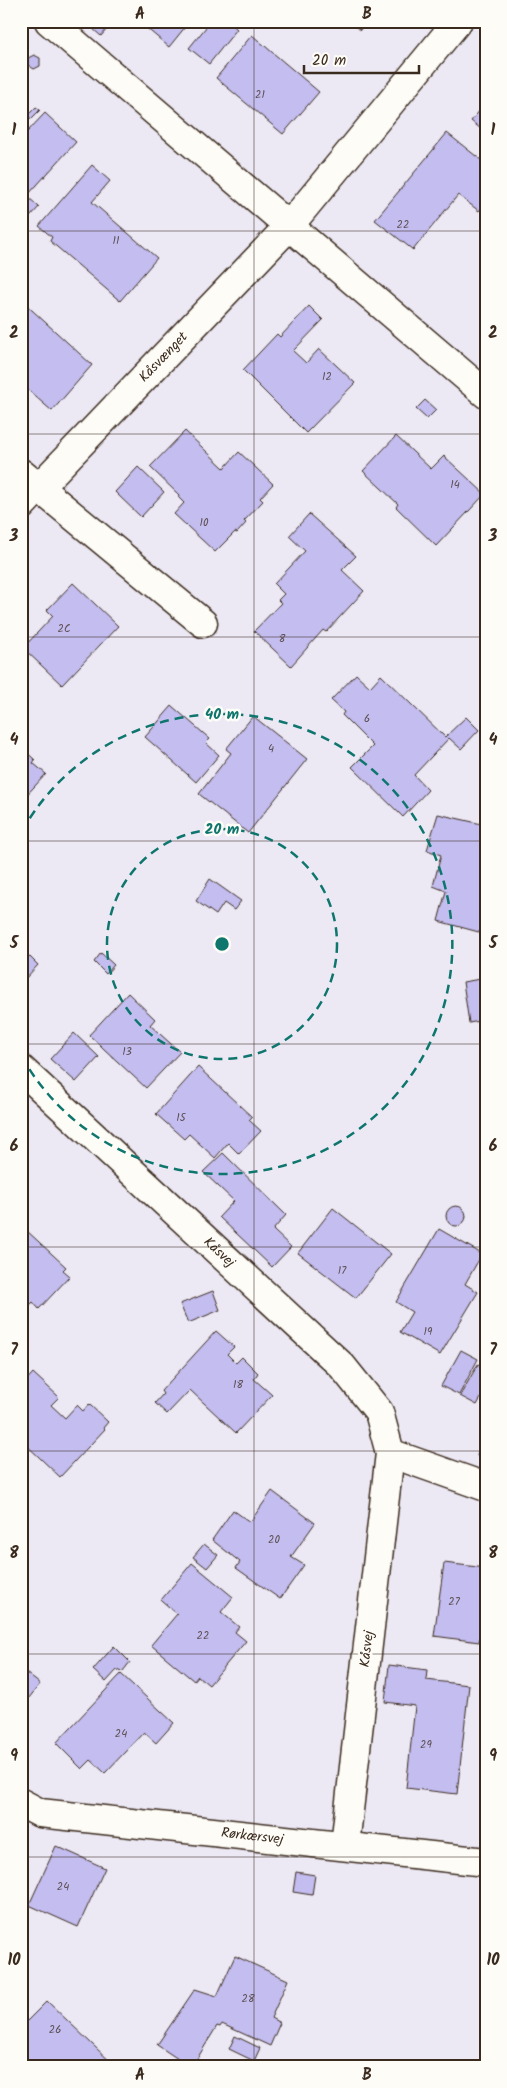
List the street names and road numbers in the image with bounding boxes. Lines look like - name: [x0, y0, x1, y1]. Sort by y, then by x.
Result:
- street label: Kåsvænget: [134, 326, 194, 388]
- street label: Kåsvej: [198, 1232, 240, 1273]
- street label: Kåsvej: [354, 1629, 380, 1669]
- street label: Rørkærsvej: [220, 1822, 285, 1851]

